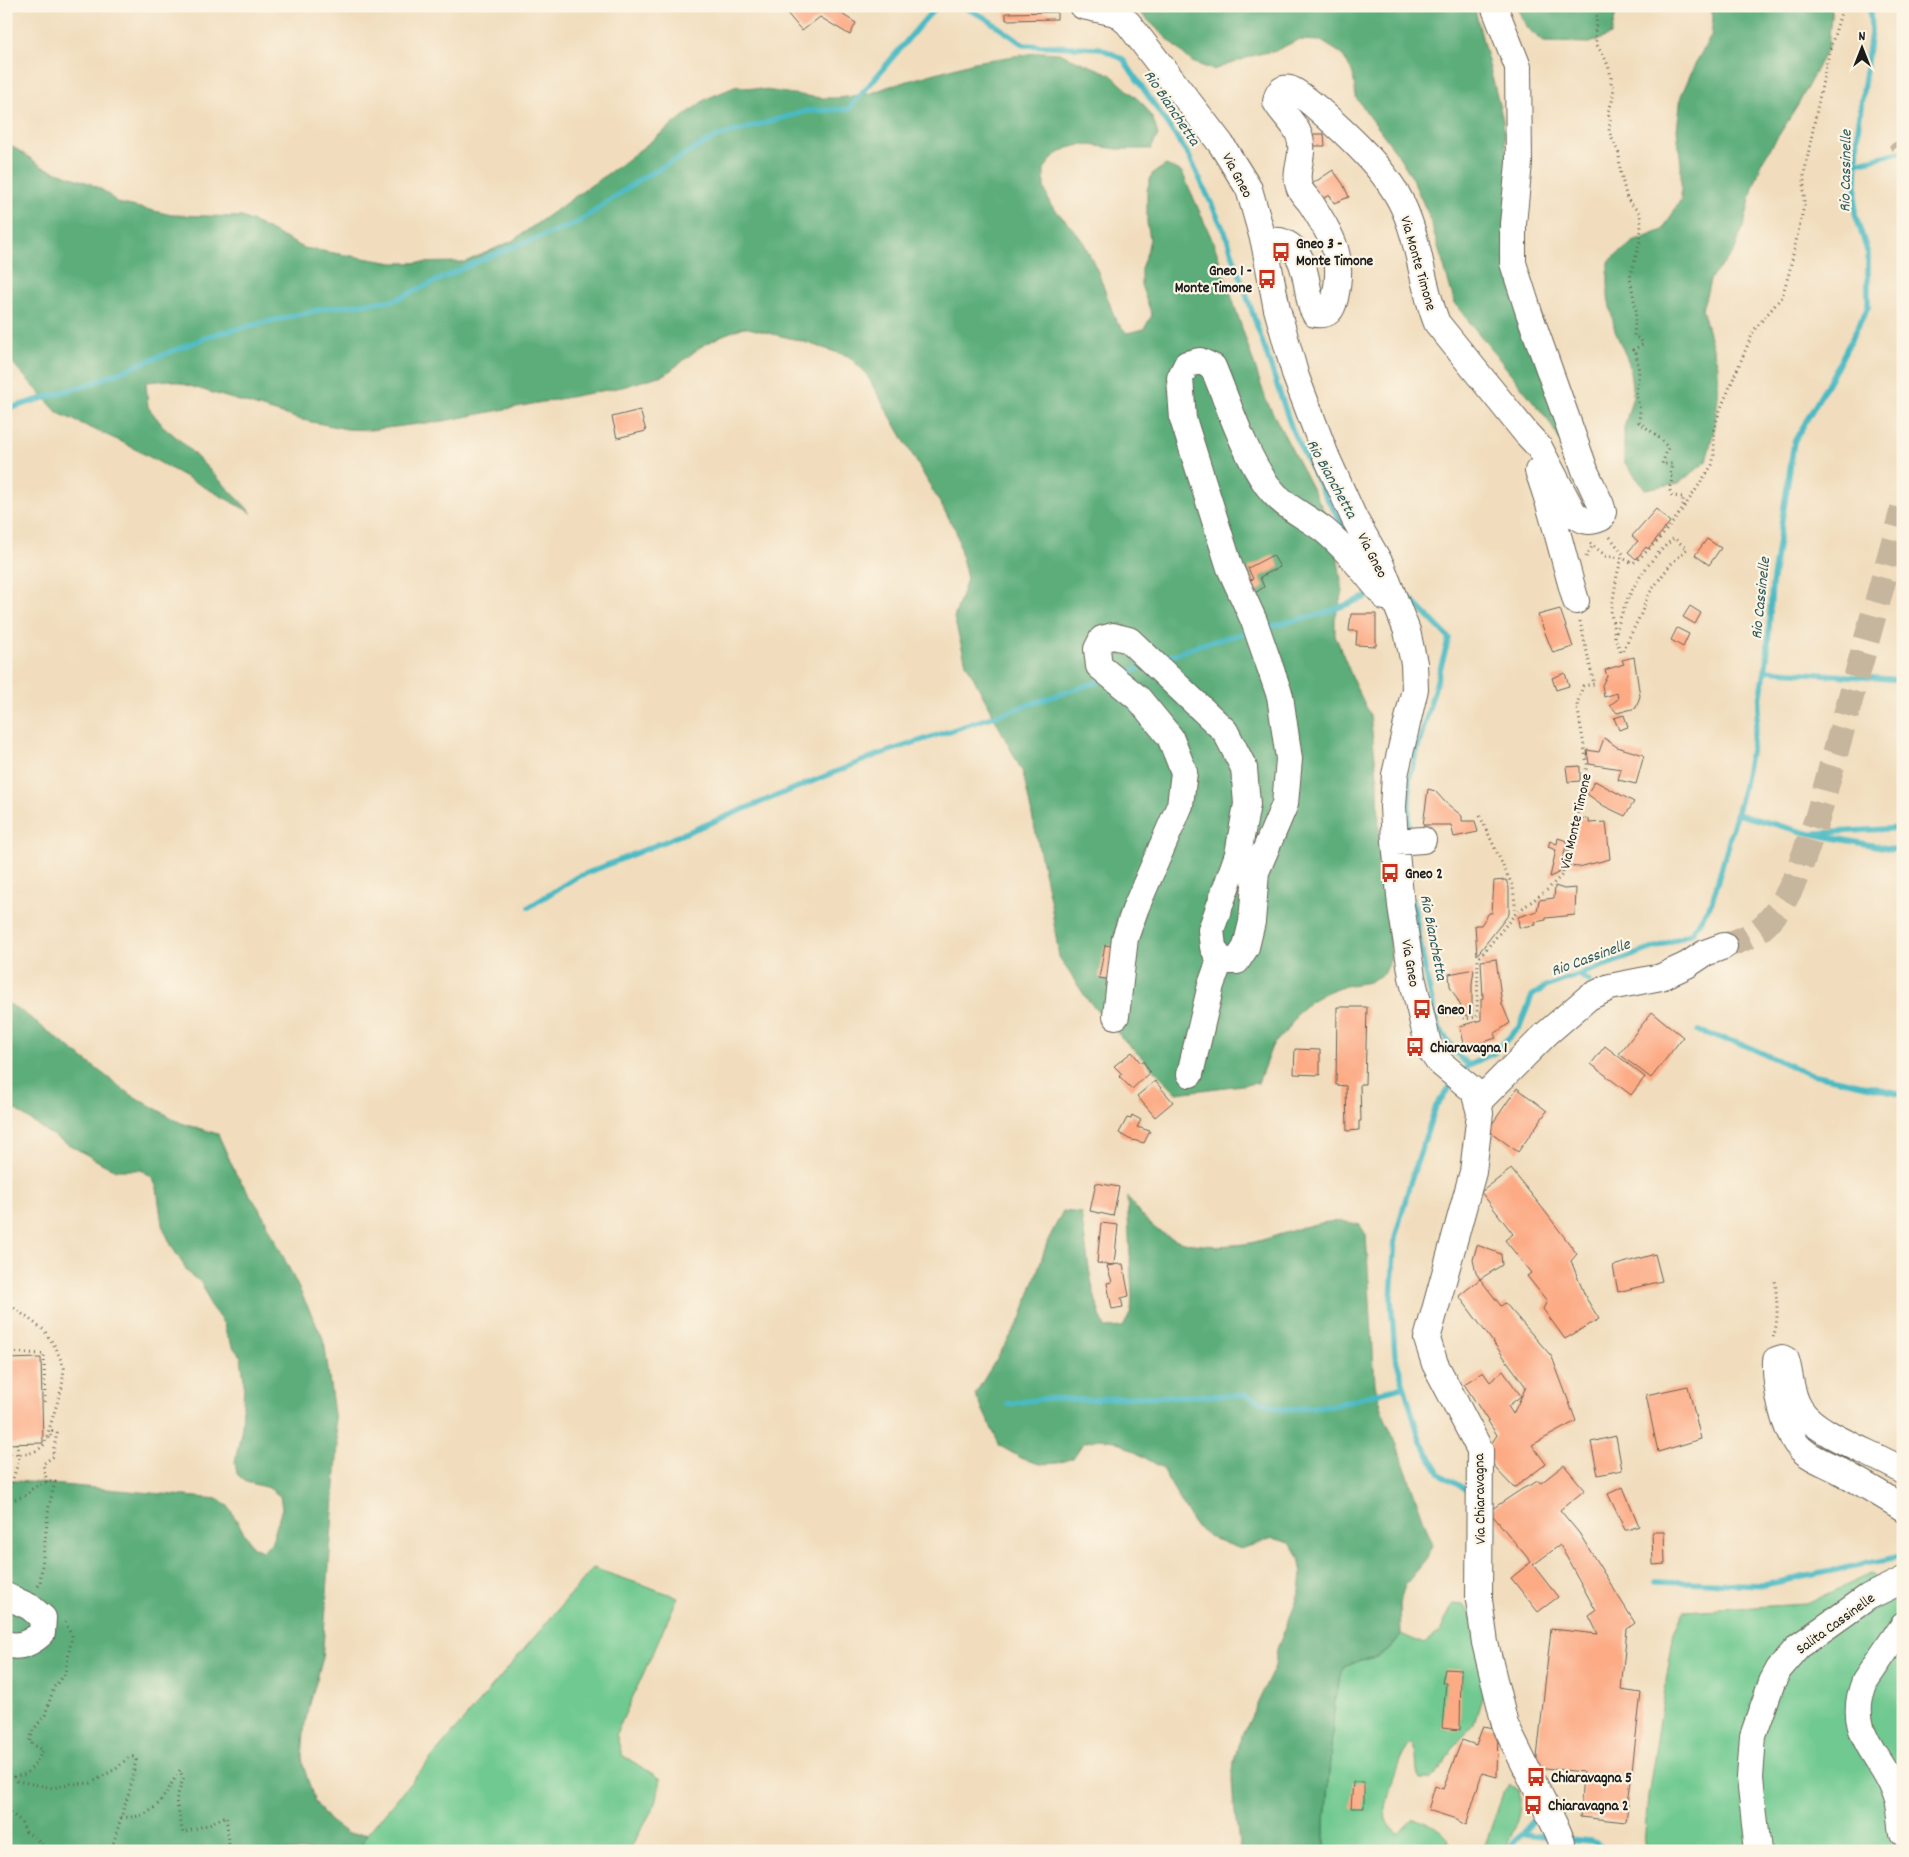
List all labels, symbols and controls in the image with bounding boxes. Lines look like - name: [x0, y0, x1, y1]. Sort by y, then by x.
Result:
- north arrow: [1836, 22, 1886, 72]
- text: N: [1859, 27, 1866, 47]
- water label: Rio Bianchetta: [1137, 66, 1206, 152]
- water label: Rio Cassinelle: [1834, 129, 1859, 212]
- street label: Via Gneo: [1215, 149, 1257, 203]
- street label: Via Monte Timone: [1393, 214, 1441, 314]
- place label: Gneo 3 - Monte Timone: [1296, 234, 1374, 273]
- bus stop icon: Gneo 3 - Monte Timone: [1270, 241, 1292, 263]
- place label: Gneo 1 - Monte Timone: [1175, 261, 1252, 300]
- bus stop icon: Gneo 1 - Monte Timone: [1256, 268, 1278, 290]
- water label: Rio Bianchetta: [1300, 436, 1363, 524]
- street label: Via Gneo: [1350, 529, 1392, 583]
- water label: Rio Cassinelle: [1746, 555, 1777, 640]
- street label: Via Monte Timone: [1555, 771, 1599, 872]
- bus stop icon: Gneo 2: [1379, 862, 1401, 884]
- place label: Gneo 2: [1405, 864, 1443, 886]
- water label: Rio Bianchetta: [1413, 893, 1452, 984]
- water label: Rio Cassinelle: [1548, 933, 1634, 983]
- street label: Via Gneo: [1394, 938, 1424, 989]
- bus stop icon: Gneo 1: [1411, 998, 1433, 1020]
- place label: Gneo 1: [1437, 1000, 1472, 1022]
- bus stop icon: Chiaravagna 1: [1404, 1036, 1426, 1058]
- place label: Chiaravagna 1: [1430, 1038, 1507, 1060]
- street label: Via Chiaravagna: [1469, 1452, 1493, 1545]
- street label: Salita Cassinelle: [1792, 1588, 1881, 1661]
- bus stop icon: Chiaravagna 5: [1525, 1766, 1547, 1788]
- place label: Chiaravagna 5: [1551, 1768, 1632, 1790]
- bus stop icon: Chiaravagna 2: [1522, 1794, 1544, 1816]
- place label: Chiaravagna 2: [1548, 1796, 1628, 1818]

